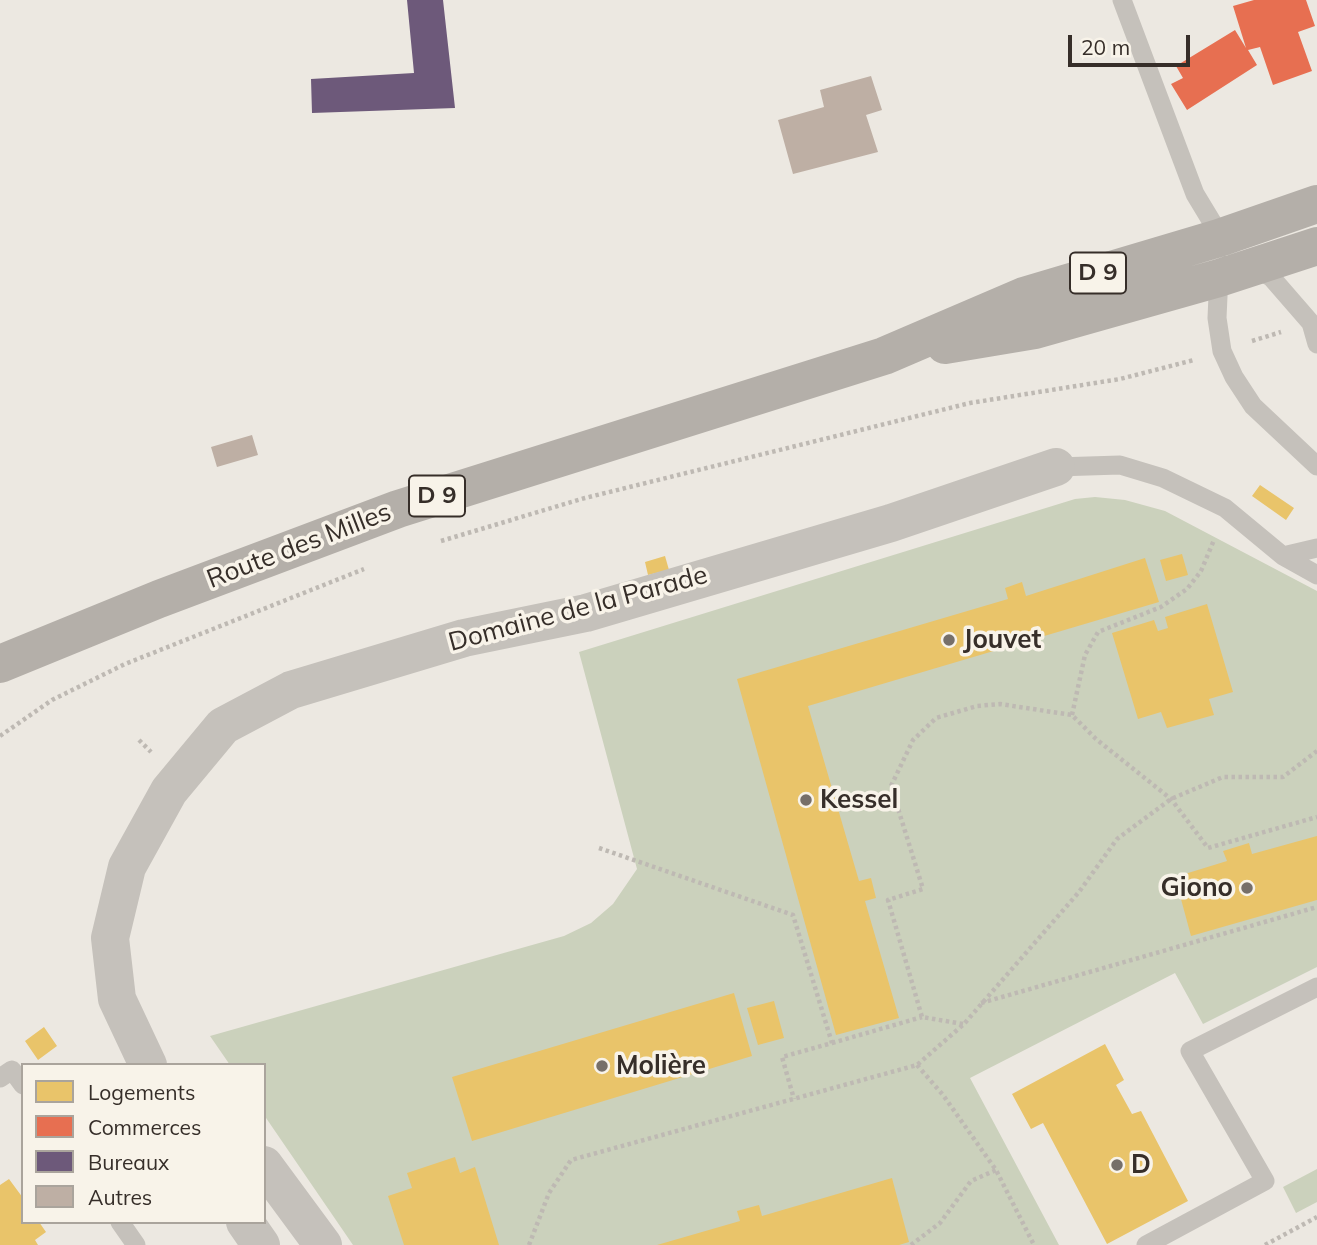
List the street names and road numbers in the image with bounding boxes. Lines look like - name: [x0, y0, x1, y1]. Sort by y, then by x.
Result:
- road number: D 9: [1070, 252, 1126, 294]
- road number: D 9: [409, 476, 465, 516]
- street label: Route des Milles: [202, 497, 396, 595]
- street label: Domaine de la Parade: [445, 559, 711, 659]

